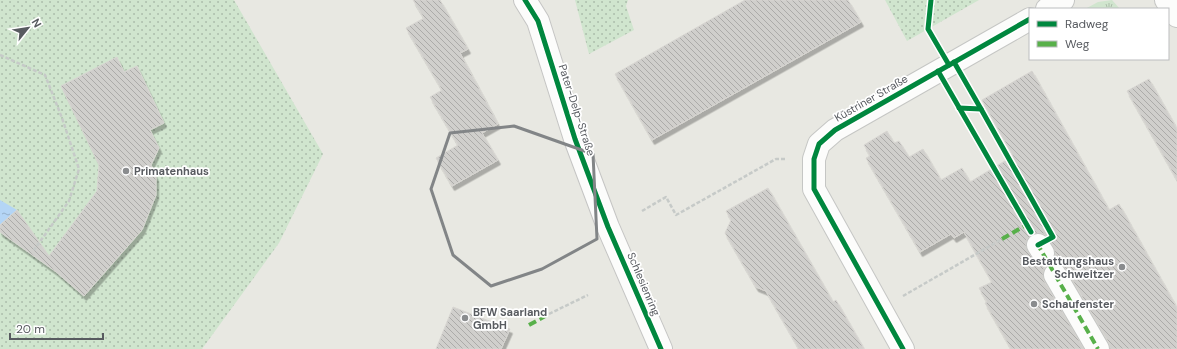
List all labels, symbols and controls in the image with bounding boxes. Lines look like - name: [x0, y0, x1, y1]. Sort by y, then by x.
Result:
- north arrow: [8, 8, 48, 48]
- legend: [1029, 8, 1169, 60]
- text: N: [29, 16, 45, 30]
- text: Radweg: [1065, 16, 1109, 32]
- text: Weg: [1065, 36, 1090, 52]
- street label: Pater-Delp-Straße: [556, 62, 598, 158]
- street label: Küstriner Straße: [832, 71, 910, 125]
- place label: Primatenhaus: [134, 164, 209, 178]
- marker: Primatenhaus: [121, 166, 131, 176]
- street label: Schlesienring: [624, 250, 664, 318]
- place label: Bestattungshaus Schweitzer: [1022, 254, 1115, 281]
- marker: Bestattungshaus Schweitzer: [1117, 262, 1127, 272]
- place label: Schaufenster: [1042, 297, 1115, 311]
- marker: Schaufenster: [1029, 299, 1039, 309]
- place label: BFW Saarland GmbH: [473, 305, 547, 332]
- marker: BFW Saarland GmbH: [460, 313, 470, 323]
- scale bar: [10, 315, 103, 341]
- text: 20 m: [16, 321, 45, 337]

